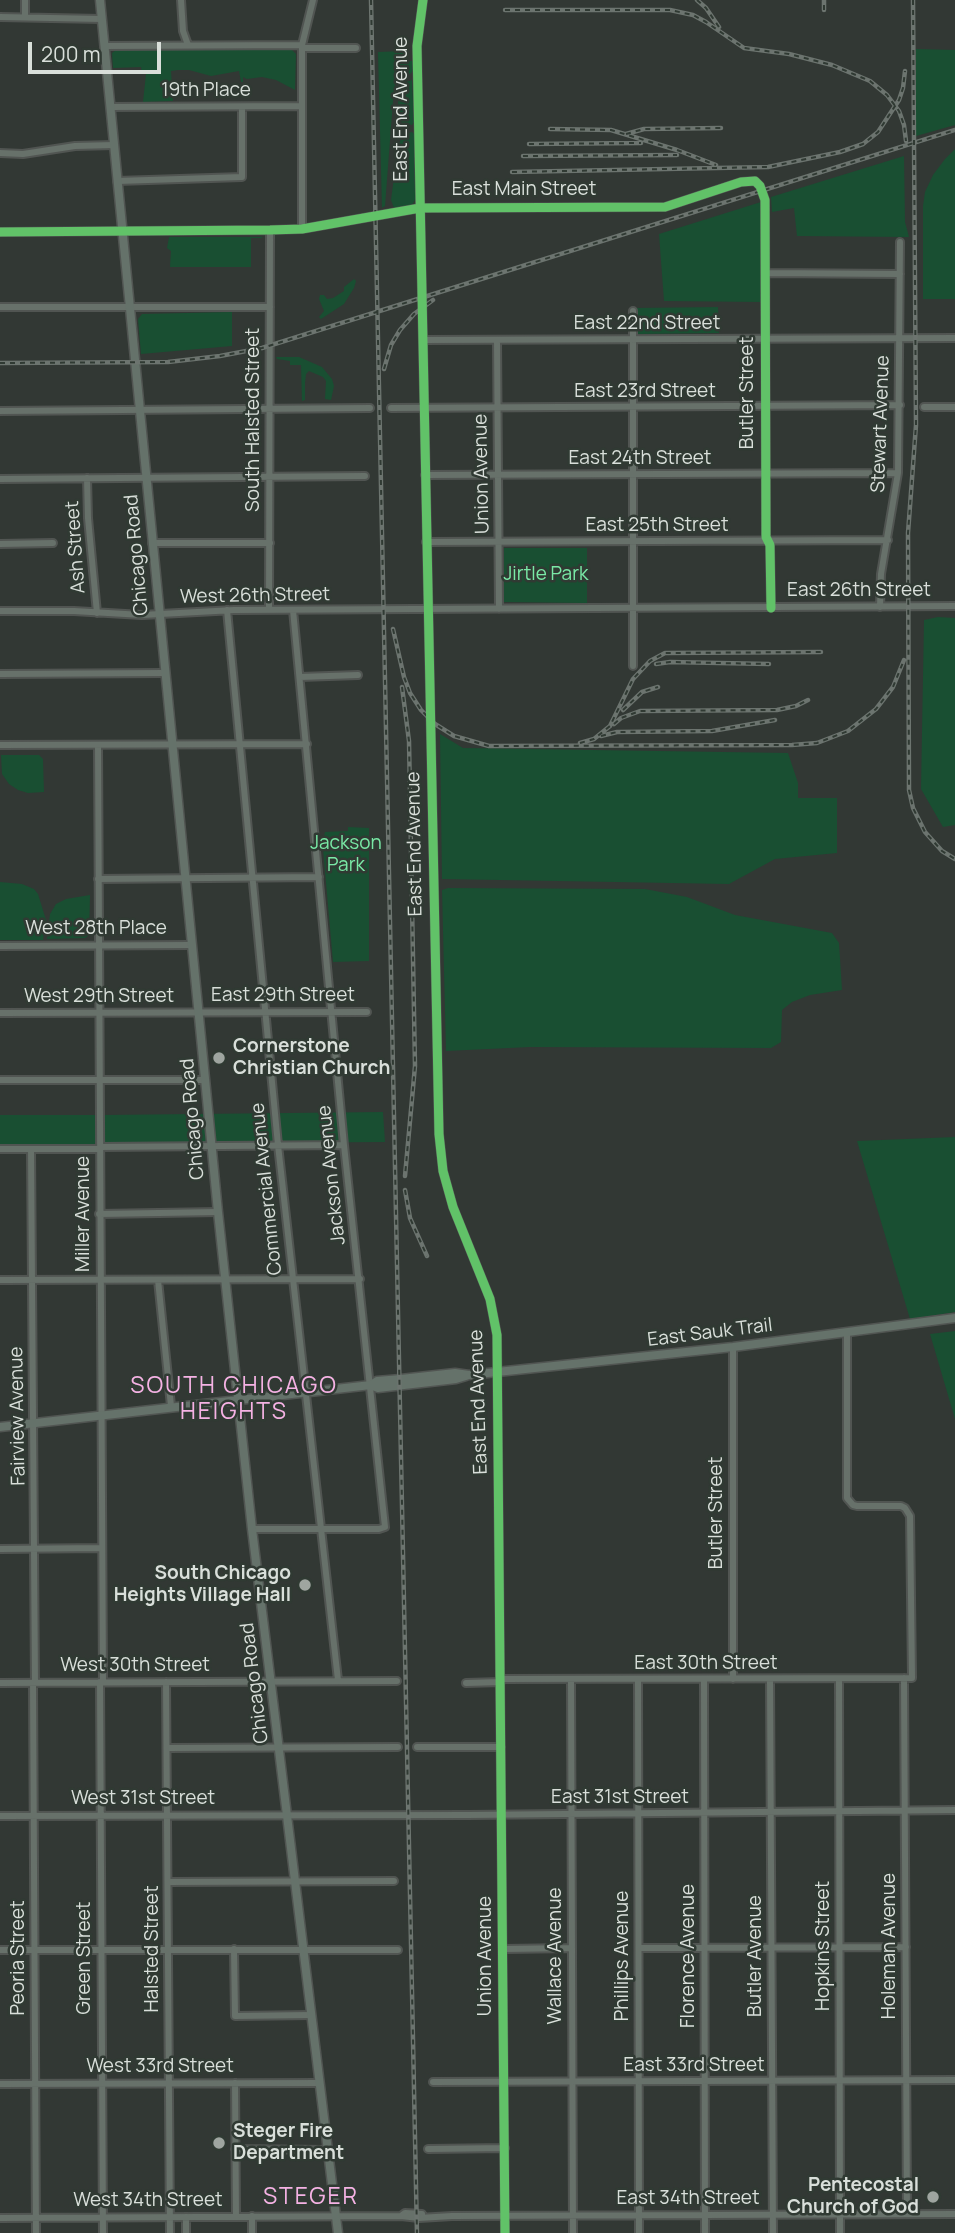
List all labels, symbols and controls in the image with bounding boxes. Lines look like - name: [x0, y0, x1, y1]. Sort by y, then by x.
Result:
- scale bar: [32, 28, 164, 72]
- street label: East End Avenue: [391, 37, 413, 181]
- text: 200 m: [41, 40, 101, 68]
- street label: 19th Place: [161, 80, 251, 102]
- street label: East Main Street: [452, 179, 596, 201]
- street label: East 22nd Street: [574, 313, 720, 335]
- street label: South Halsted Street: [243, 328, 265, 512]
- street label: Butler Street: [737, 337, 759, 449]
- street label: Stewart Avenue: [867, 355, 895, 493]
- street label: East 23rd Street: [574, 381, 716, 403]
- street label: Union Avenue: [470, 414, 494, 534]
- street label: East 24th Street: [569, 448, 711, 470]
- street label: Chicago Road: [120, 493, 154, 617]
- street label: Ash Street: [61, 500, 91, 594]
- street label: East 25th Street: [585, 515, 729, 537]
- park label: Jirtle Park: [504, 564, 588, 586]
- street label: East 26th Street: [787, 580, 931, 602]
- street label: West 26th Street: [180, 583, 330, 609]
- street label: East End Avenue: [402, 771, 428, 917]
- park label: Jackson Park: [310, 833, 382, 877]
- street label: West 28th Place: [25, 918, 167, 940]
- street label: East 29th Street: [211, 985, 355, 1007]
- street label: West 29th Street: [24, 986, 174, 1008]
- place label: Cornerstone Christian Church: [233, 1036, 390, 1080]
- marker: Cornerstone Christian Church: [211, 1050, 227, 1066]
- street label: Chicago Road: [176, 1057, 210, 1181]
- street label: Commercial Avenue: [247, 1102, 287, 1276]
- street label: Jackson Avenue: [313, 1104, 351, 1246]
- street label: Miller Avenue: [73, 1156, 95, 1272]
- street label: East Sauk Trail: [646, 1314, 774, 1352]
- street label: East End Avenue: [465, 1329, 493, 1475]
- street label: Fairview Avenue: [5, 1346, 31, 1486]
- district label: SOUTH CHICAGO HEIGHTS: [132, 1373, 336, 1427]
- street label: Butler Street: [706, 1457, 728, 1569]
- place label: South Chicago Heights Village Hall: [114, 1563, 291, 1607]
- marker: South Chicago Heights Village Hall: [297, 1577, 313, 1593]
- street label: Chicago Road: [236, 1621, 274, 1745]
- street label: East 30th Street: [634, 1653, 778, 1675]
- street label: West 30th Street: [60, 1655, 210, 1677]
- street label: East 31st Street: [551, 1787, 689, 1809]
- street label: West 31st Street: [71, 1788, 215, 1810]
- street label: Holeman Avenue: [879, 1873, 901, 2019]
- street label: Hopkins Street: [813, 1881, 835, 2011]
- street label: Florence Avenue: [678, 1884, 700, 2028]
- street label: Halsted Street: [142, 1885, 164, 2013]
- street label: Wallace Avenue: [545, 1887, 567, 2025]
- street label: Phillips Avenue: [612, 1891, 634, 2021]
- street label: Butler Avenue: [745, 1895, 767, 2017]
- street label: Union Avenue: [475, 1896, 497, 2016]
- street label: Peoria Street: [8, 1900, 30, 2016]
- street label: Green Street: [74, 1902, 96, 2014]
- street label: East 33rd Street: [623, 2055, 765, 2077]
- street label: West 33rd Street: [86, 2056, 234, 2078]
- place label: Steger Fire Department: [233, 2121, 344, 2165]
- marker: Steger Fire Department: [211, 2135, 227, 2151]
- place label: Pentecostal Church of God: [787, 2175, 919, 2219]
- district label: STEGER: [264, 2184, 358, 2212]
- street label: East 34th Street: [617, 2188, 759, 2210]
- marker: Pentecostal Church of God: [925, 2189, 941, 2205]
- street label: West 34th Street: [73, 2190, 223, 2212]

